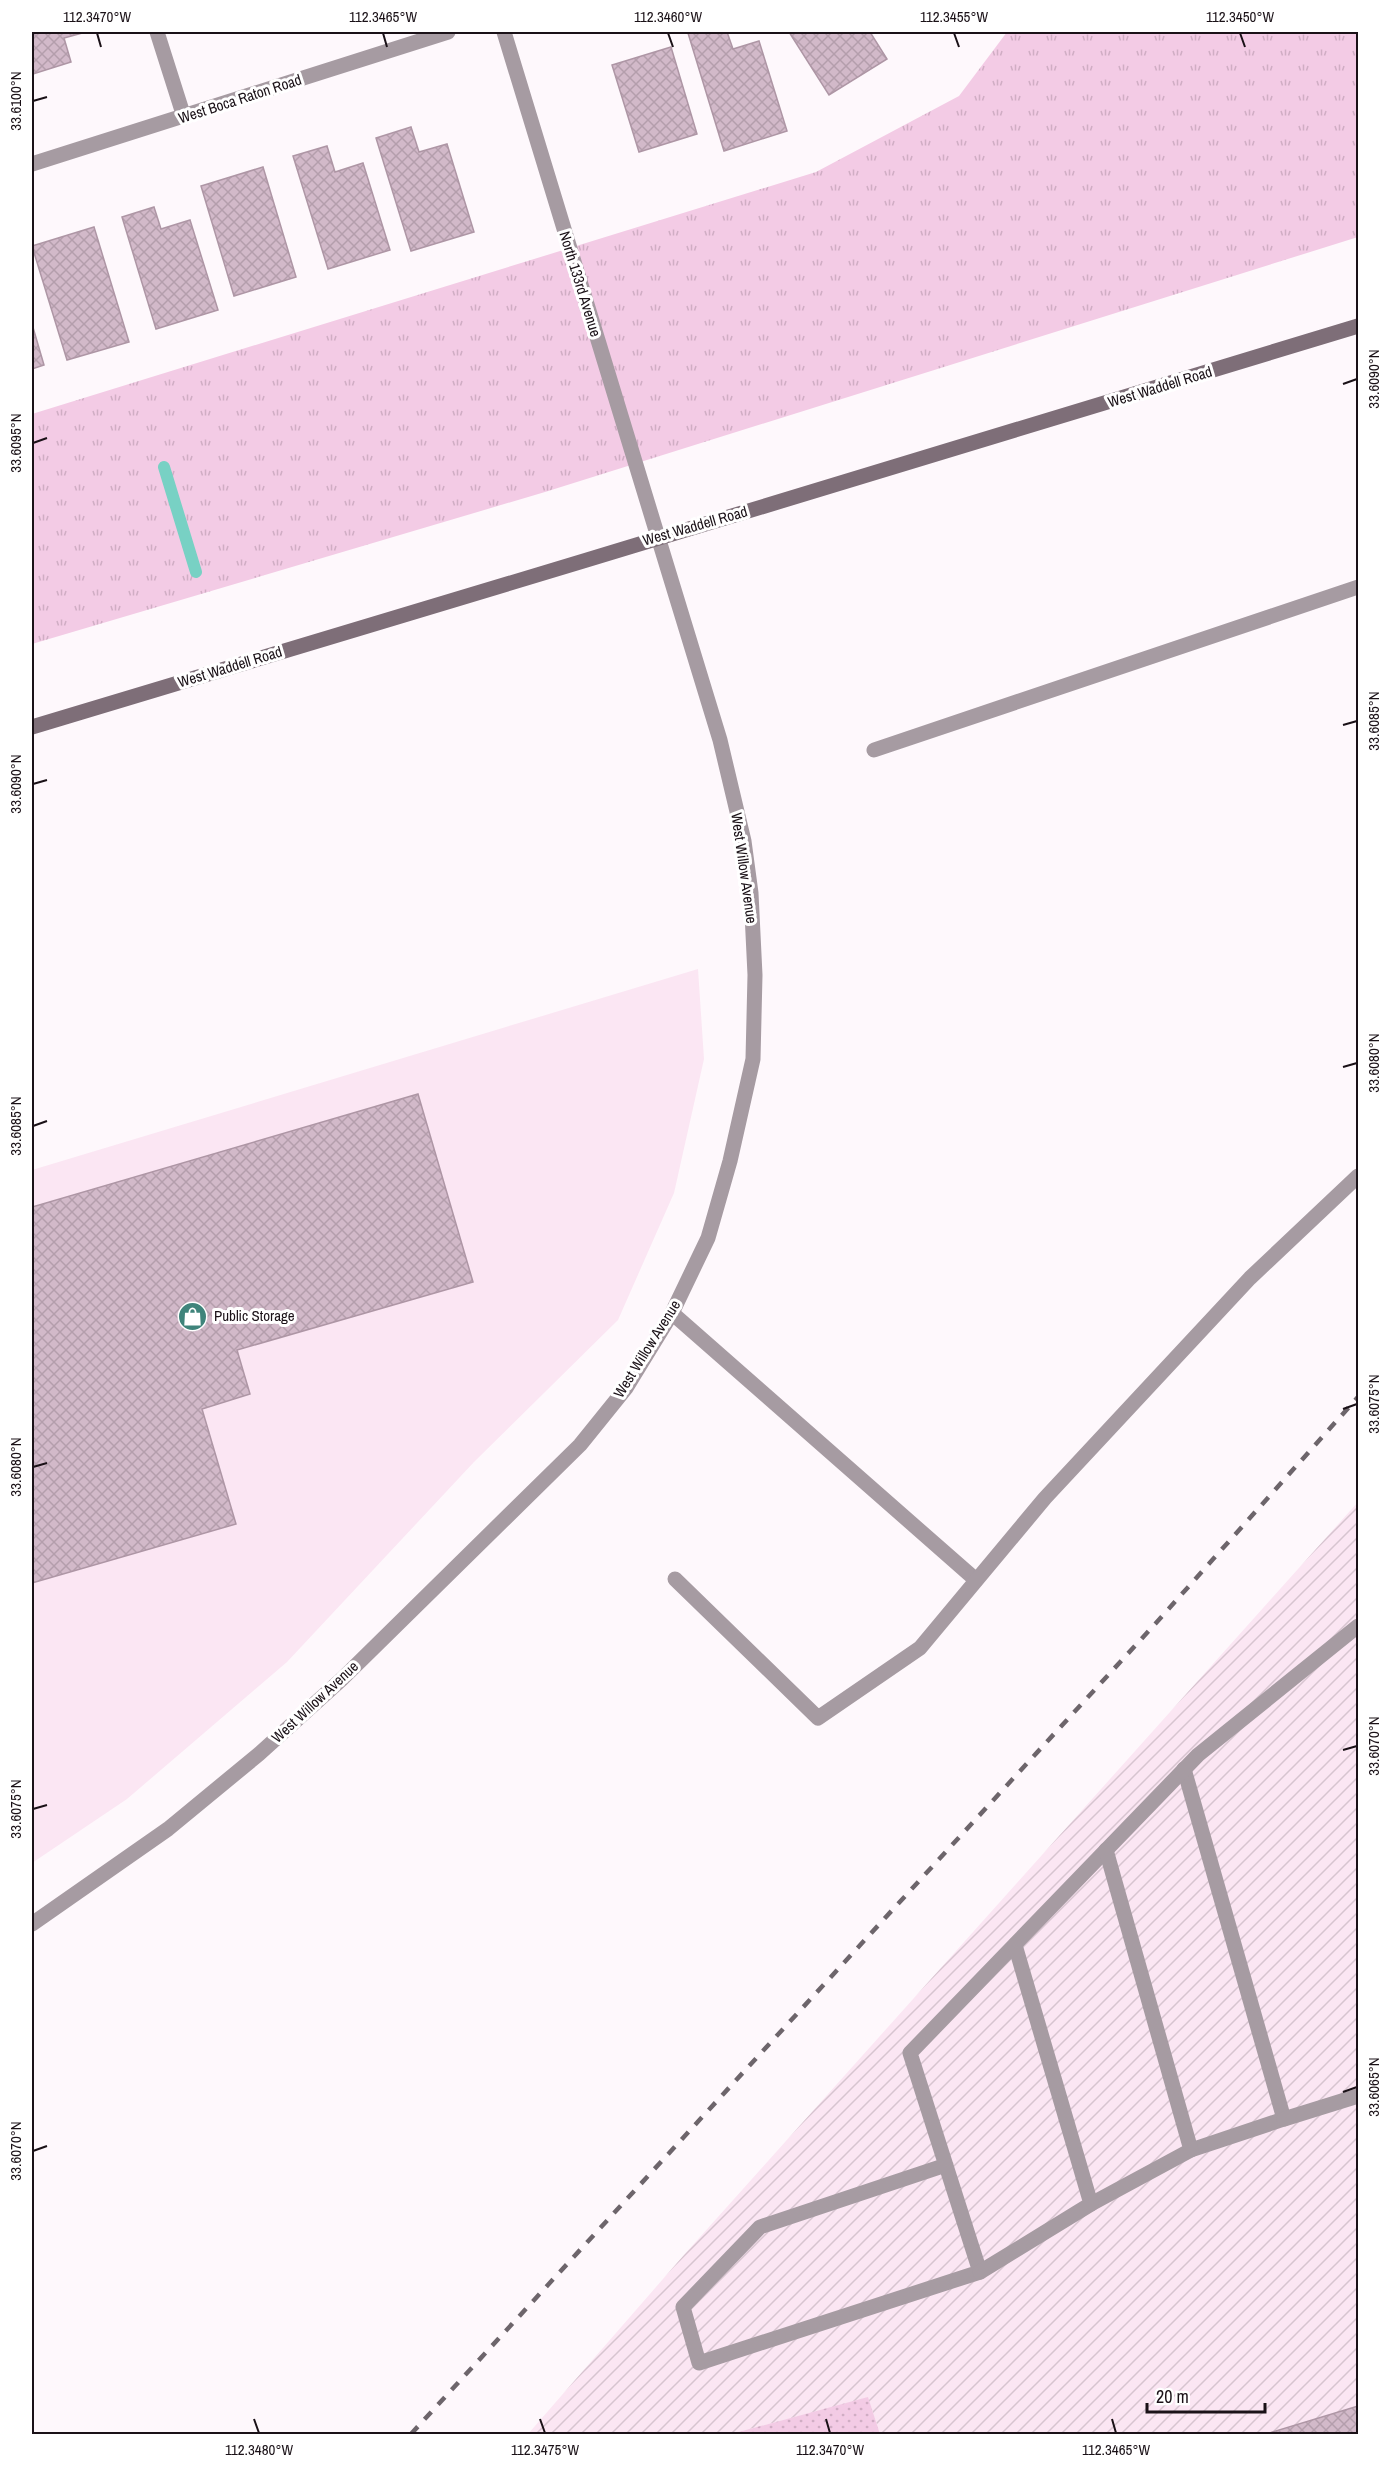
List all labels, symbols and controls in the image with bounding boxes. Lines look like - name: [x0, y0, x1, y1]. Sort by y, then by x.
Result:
- text: 112.3470°W: [63, 6, 131, 27]
- text: 112.3465°W: [349, 6, 417, 27]
- text: 112.3460°W: [634, 6, 702, 27]
- text: 112.3455°W: [920, 6, 988, 27]
- text: 112.3450°W: [1206, 6, 1274, 27]
- street label: West Boca Raton Road: [176, 69, 304, 128]
- text: 33.6100°N: [5, 71, 26, 131]
- street label: North 133rd Avenue: [554, 229, 607, 339]
- text: 33.6090°N: [1363, 349, 1384, 409]
- street label: West Waddell Road: [1105, 361, 1215, 412]
- text: 33.6095°N: [5, 413, 26, 473]
- street label: West Waddell Road: [640, 501, 750, 551]
- street label: West Waddell Road: [175, 641, 285, 692]
- text: 33.6085°N: [1363, 691, 1384, 751]
- text: 33.6090°N: [5, 754, 26, 814]
- street label: West Willow Avenue: [726, 811, 763, 925]
- text: 33.6080°N: [1363, 1033, 1384, 1093]
- text: 33.6085°N: [5, 1096, 26, 1156]
- street label: West Willow Avenue: [608, 1296, 685, 1402]
- shop icon: Public Storage: [177, 1300, 209, 1332]
- place label: Public Storage: [214, 1305, 295, 1326]
- text: 33.6075°N: [1363, 1374, 1384, 1434]
- text: 33.6080°N: [5, 1437, 26, 1497]
- street label: West Willow Avenue: [267, 1656, 363, 1747]
- text: 33.6070°N: [1363, 1716, 1384, 1776]
- text: 33.6075°N: [5, 1779, 26, 1839]
- text: 33.6065°N: [1363, 2057, 1384, 2117]
- text: 33.6070°N: [5, 2121, 26, 2181]
- scale bar: [1147, 2376, 1266, 2414]
- text: 20 m: [1156, 2384, 1189, 2409]
- text: 112.3480°W: [225, 2439, 293, 2460]
- text: 112.3475°W: [511, 2439, 579, 2460]
- text: 112.3470°W: [796, 2439, 864, 2460]
- text: 112.3465°W: [1082, 2439, 1150, 2460]

